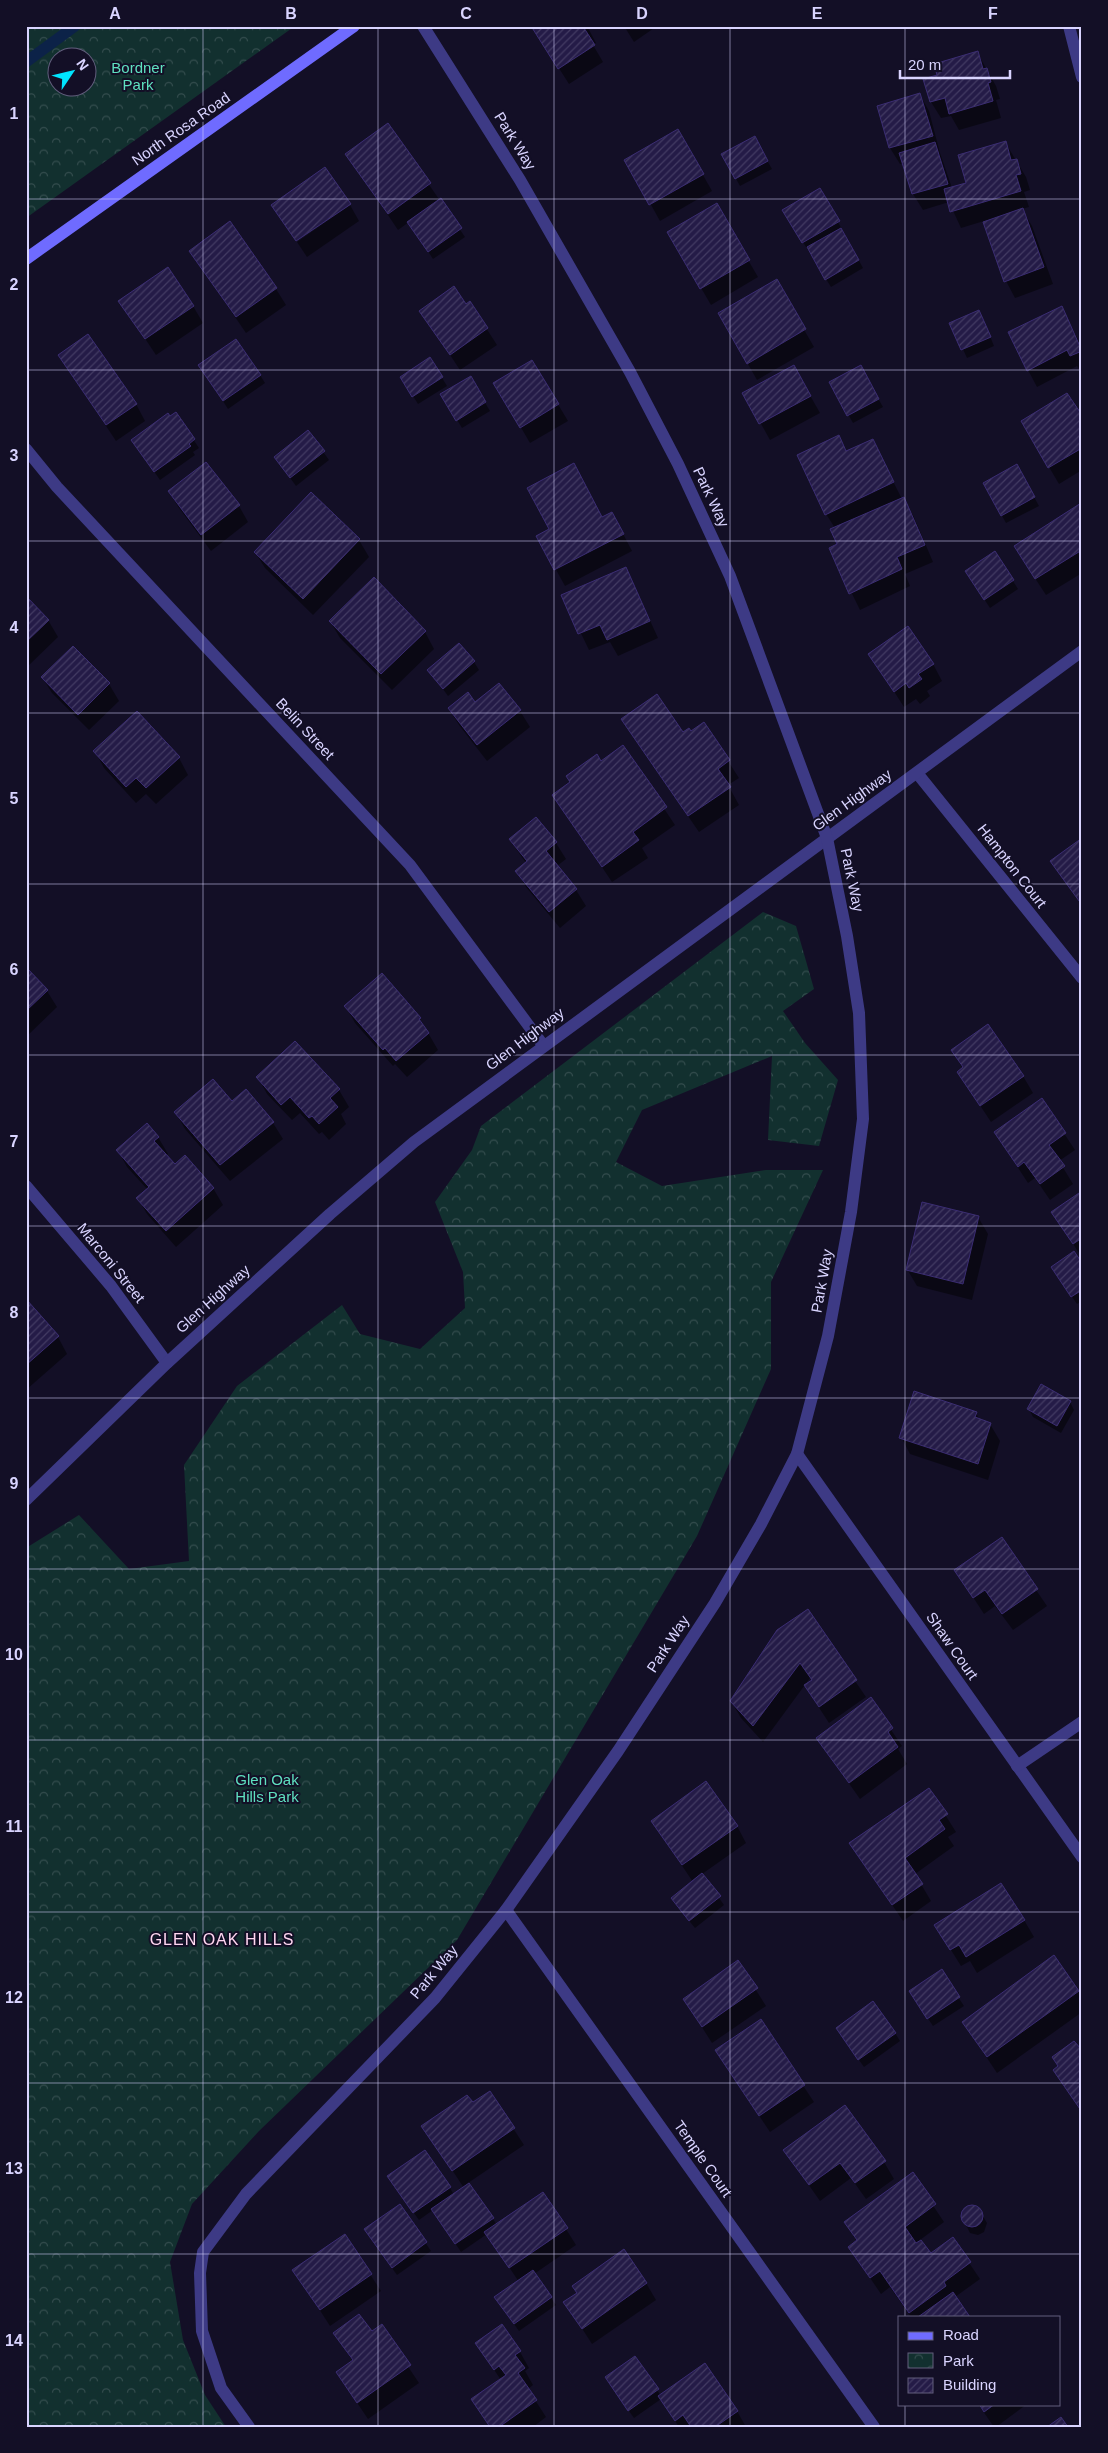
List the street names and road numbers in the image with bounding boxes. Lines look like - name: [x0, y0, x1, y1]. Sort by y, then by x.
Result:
- street label: North Rosa Road: [128, 88, 233, 169]
- street label: Park Way: [491, 109, 540, 173]
- street label: Park Way: [690, 464, 733, 530]
- street label: Belin Street: [273, 695, 339, 763]
- street label: Glen Highway: [809, 765, 895, 834]
- street label: Hampton Court: [974, 820, 1051, 912]
- street label: Park Way: [837, 847, 868, 914]
- street label: Glen Highway: [482, 1003, 567, 1073]
- street label: Marconi Street: [74, 1219, 149, 1307]
- street label: Park Way: [808, 1247, 836, 1314]
- street label: Glen Highway: [172, 1261, 253, 1336]
- street label: Shaw Court: [923, 1609, 982, 1683]
- street label: Park Way: [643, 1612, 693, 1675]
- street label: Park Way: [406, 1941, 461, 2002]
- street label: Temple Court: [671, 2117, 736, 2201]

